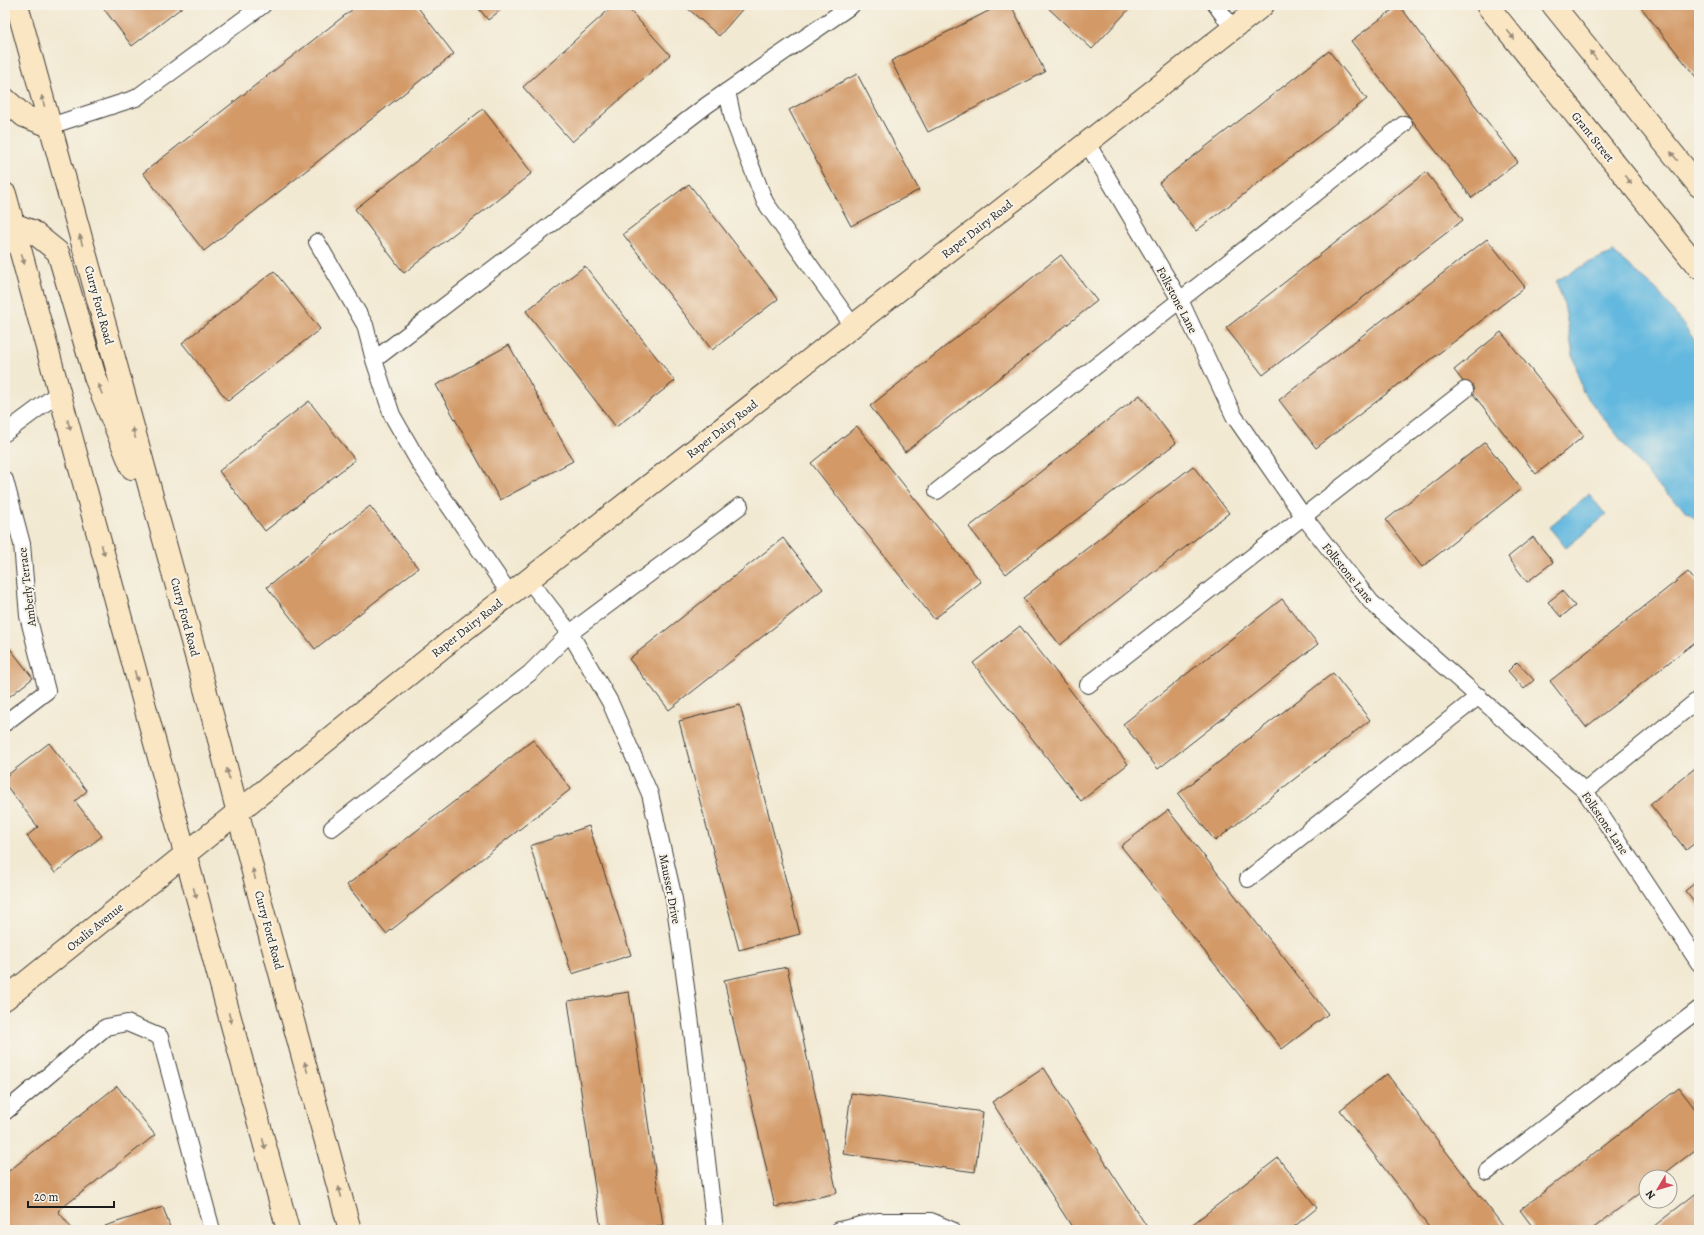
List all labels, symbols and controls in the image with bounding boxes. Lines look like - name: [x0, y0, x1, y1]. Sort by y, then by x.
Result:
- one-way arrow: [1507, 30, 1515, 41]
- one-way arrow: [1588, 49, 1597, 60]
- one-way arrow: [40, 95, 46, 107]
- street label: Grant Street: [1568, 109, 1618, 165]
- one-way arrow: [1670, 150, 1679, 161]
- one-way arrow: [1624, 175, 1632, 185]
- street label: Raper Dairy Road: [938, 196, 1016, 262]
- one-way arrow: [78, 234, 84, 246]
- one-way arrow: [20, 253, 26, 265]
- street label: Curry Ford Road: [81, 264, 117, 347]
- street label: Folkstone Lane: [1153, 264, 1201, 336]
- one-way arrow: [96, 382, 102, 394]
- street label: Raper Dairy Road: [683, 396, 761, 462]
- one-way arrow: [66, 418, 72, 431]
- one-way arrow: [131, 427, 137, 439]
- street label: Folkstone Lane: [1319, 540, 1377, 606]
- one-way arrow: [100, 544, 106, 556]
- street label: Amberly Terrace: [14, 547, 40, 628]
- street label: Curry Ford Road: [167, 576, 203, 659]
- street label: Raper Dairy Road: [428, 595, 506, 661]
- one-way arrow: [134, 669, 140, 682]
- one-way arrow: [225, 768, 231, 781]
- street label: Folkstone Lane: [1578, 788, 1632, 858]
- street label: Mausser Drive: [655, 853, 685, 925]
- one-way arrow: [251, 868, 257, 880]
- one-way arrow: [193, 887, 199, 899]
- street label: Curry Ford Road: [251, 889, 287, 972]
- street label: Oxalis Avenue: [63, 899, 127, 955]
- one-way arrow: [227, 1013, 233, 1025]
- one-way arrow: [303, 1061, 309, 1073]
- one-way arrow: [261, 1138, 267, 1150]
- north arrow: [1638, 1169, 1678, 1209]
- scale bar: [28, 1183, 114, 1209]
- one-way arrow: [337, 1186, 343, 1198]
- text: N: [1642, 1187, 1659, 1203]
- text: 20 m: [34, 1189, 58, 1205]

